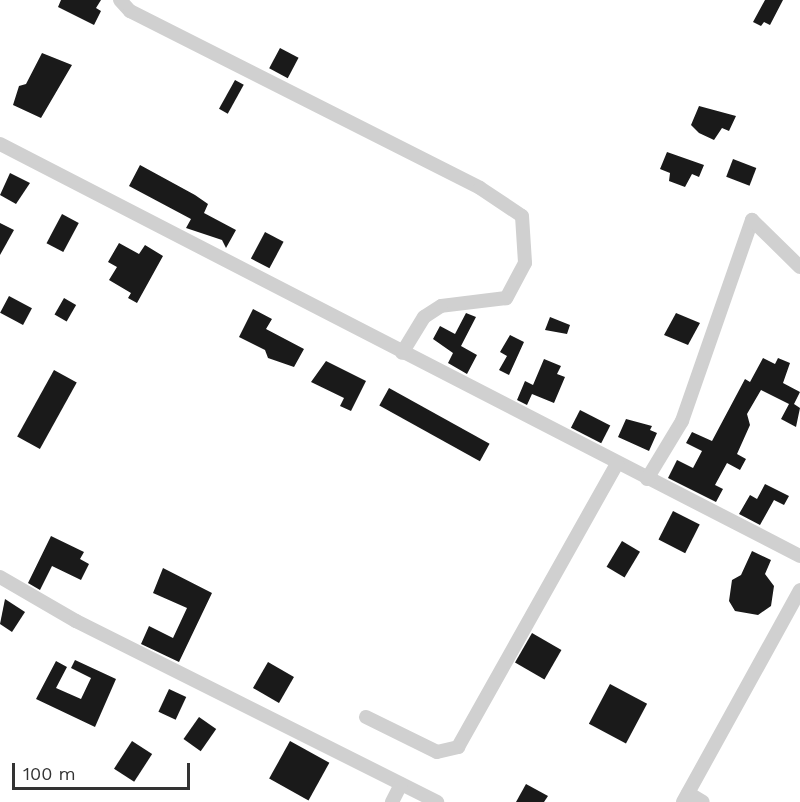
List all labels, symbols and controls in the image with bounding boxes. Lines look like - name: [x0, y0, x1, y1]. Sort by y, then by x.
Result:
- scale bar: [15, 751, 194, 789]
- text: 100 m: [23, 763, 76, 784]

